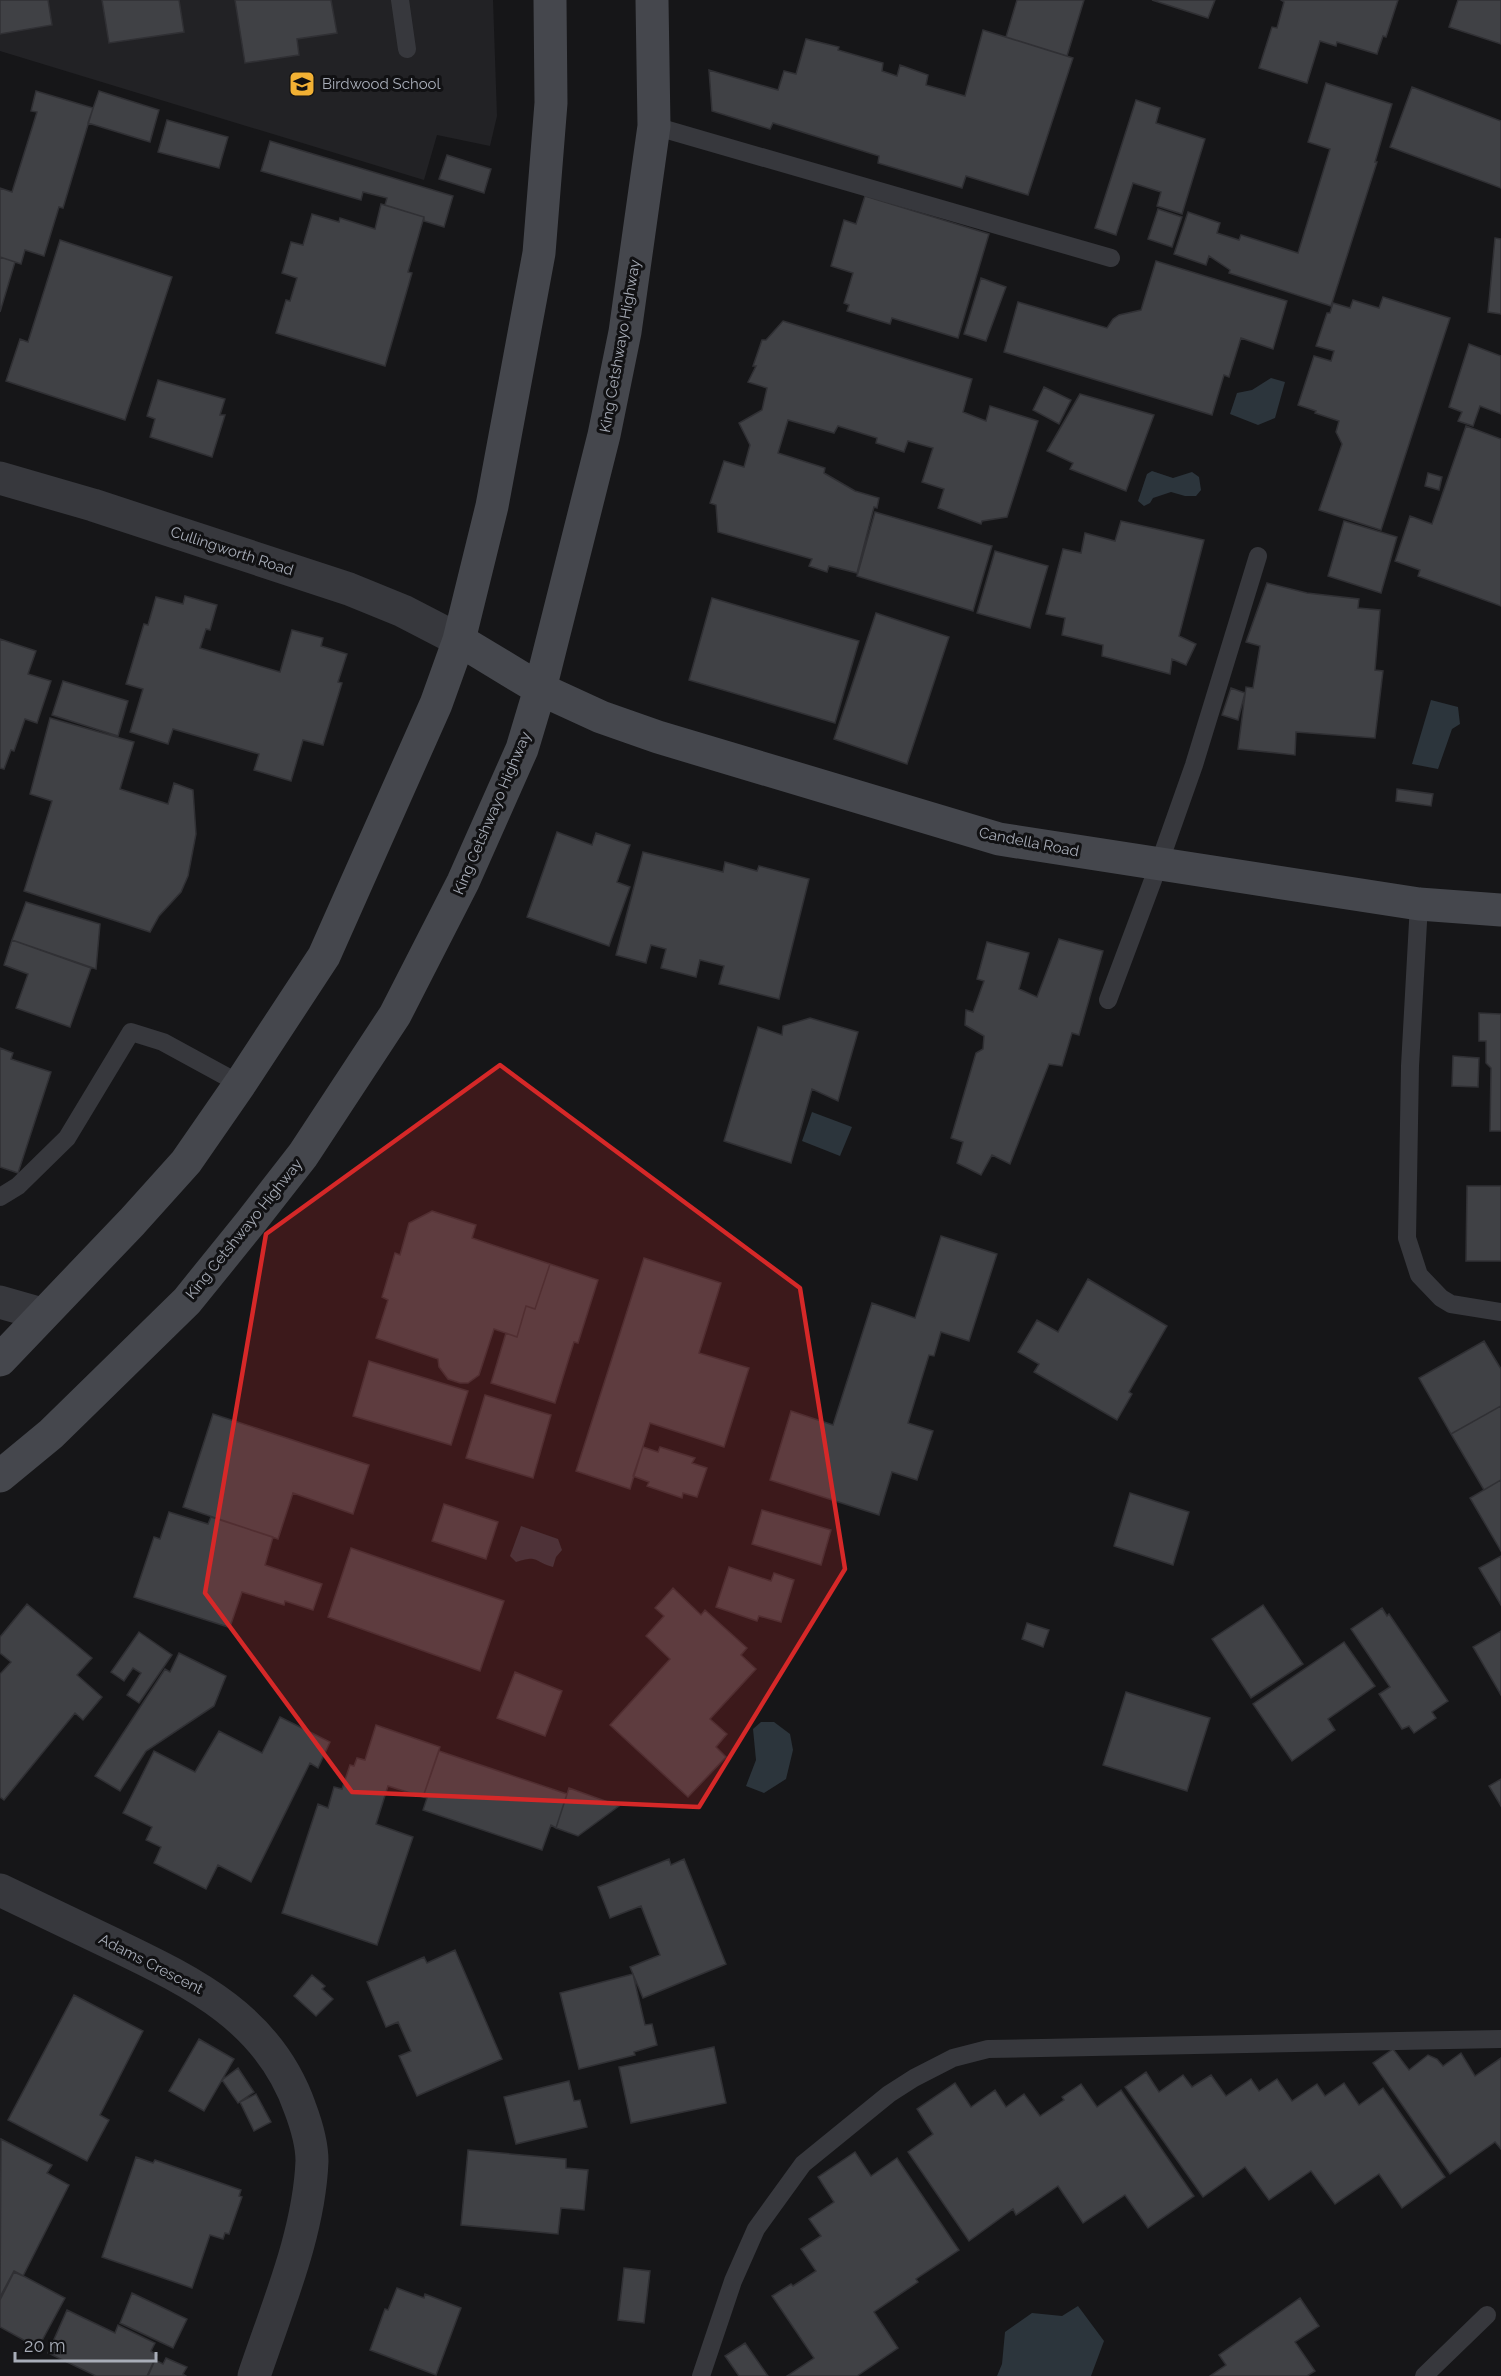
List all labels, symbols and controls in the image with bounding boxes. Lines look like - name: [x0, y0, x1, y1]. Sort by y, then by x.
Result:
- school or university icon: Birdwood School: [287, 69, 317, 99]
- place label: Birdwood School: [322, 75, 442, 93]
- street label: King Cetshwayo Highway: [596, 258, 644, 434]
- street label: Cullingworth Road: [168, 523, 296, 579]
- street label: King Cetshwayo Highway: [449, 729, 535, 897]
- street label: Candella Road: [977, 823, 1081, 861]
- street label: King Cetshwayo Highway: [182, 1155, 306, 1303]
- street label: Adams Crescent: [96, 1930, 206, 1998]
- scale bar: [15, 2325, 156, 2363]
- text: 20 m: [24, 2335, 66, 2356]

